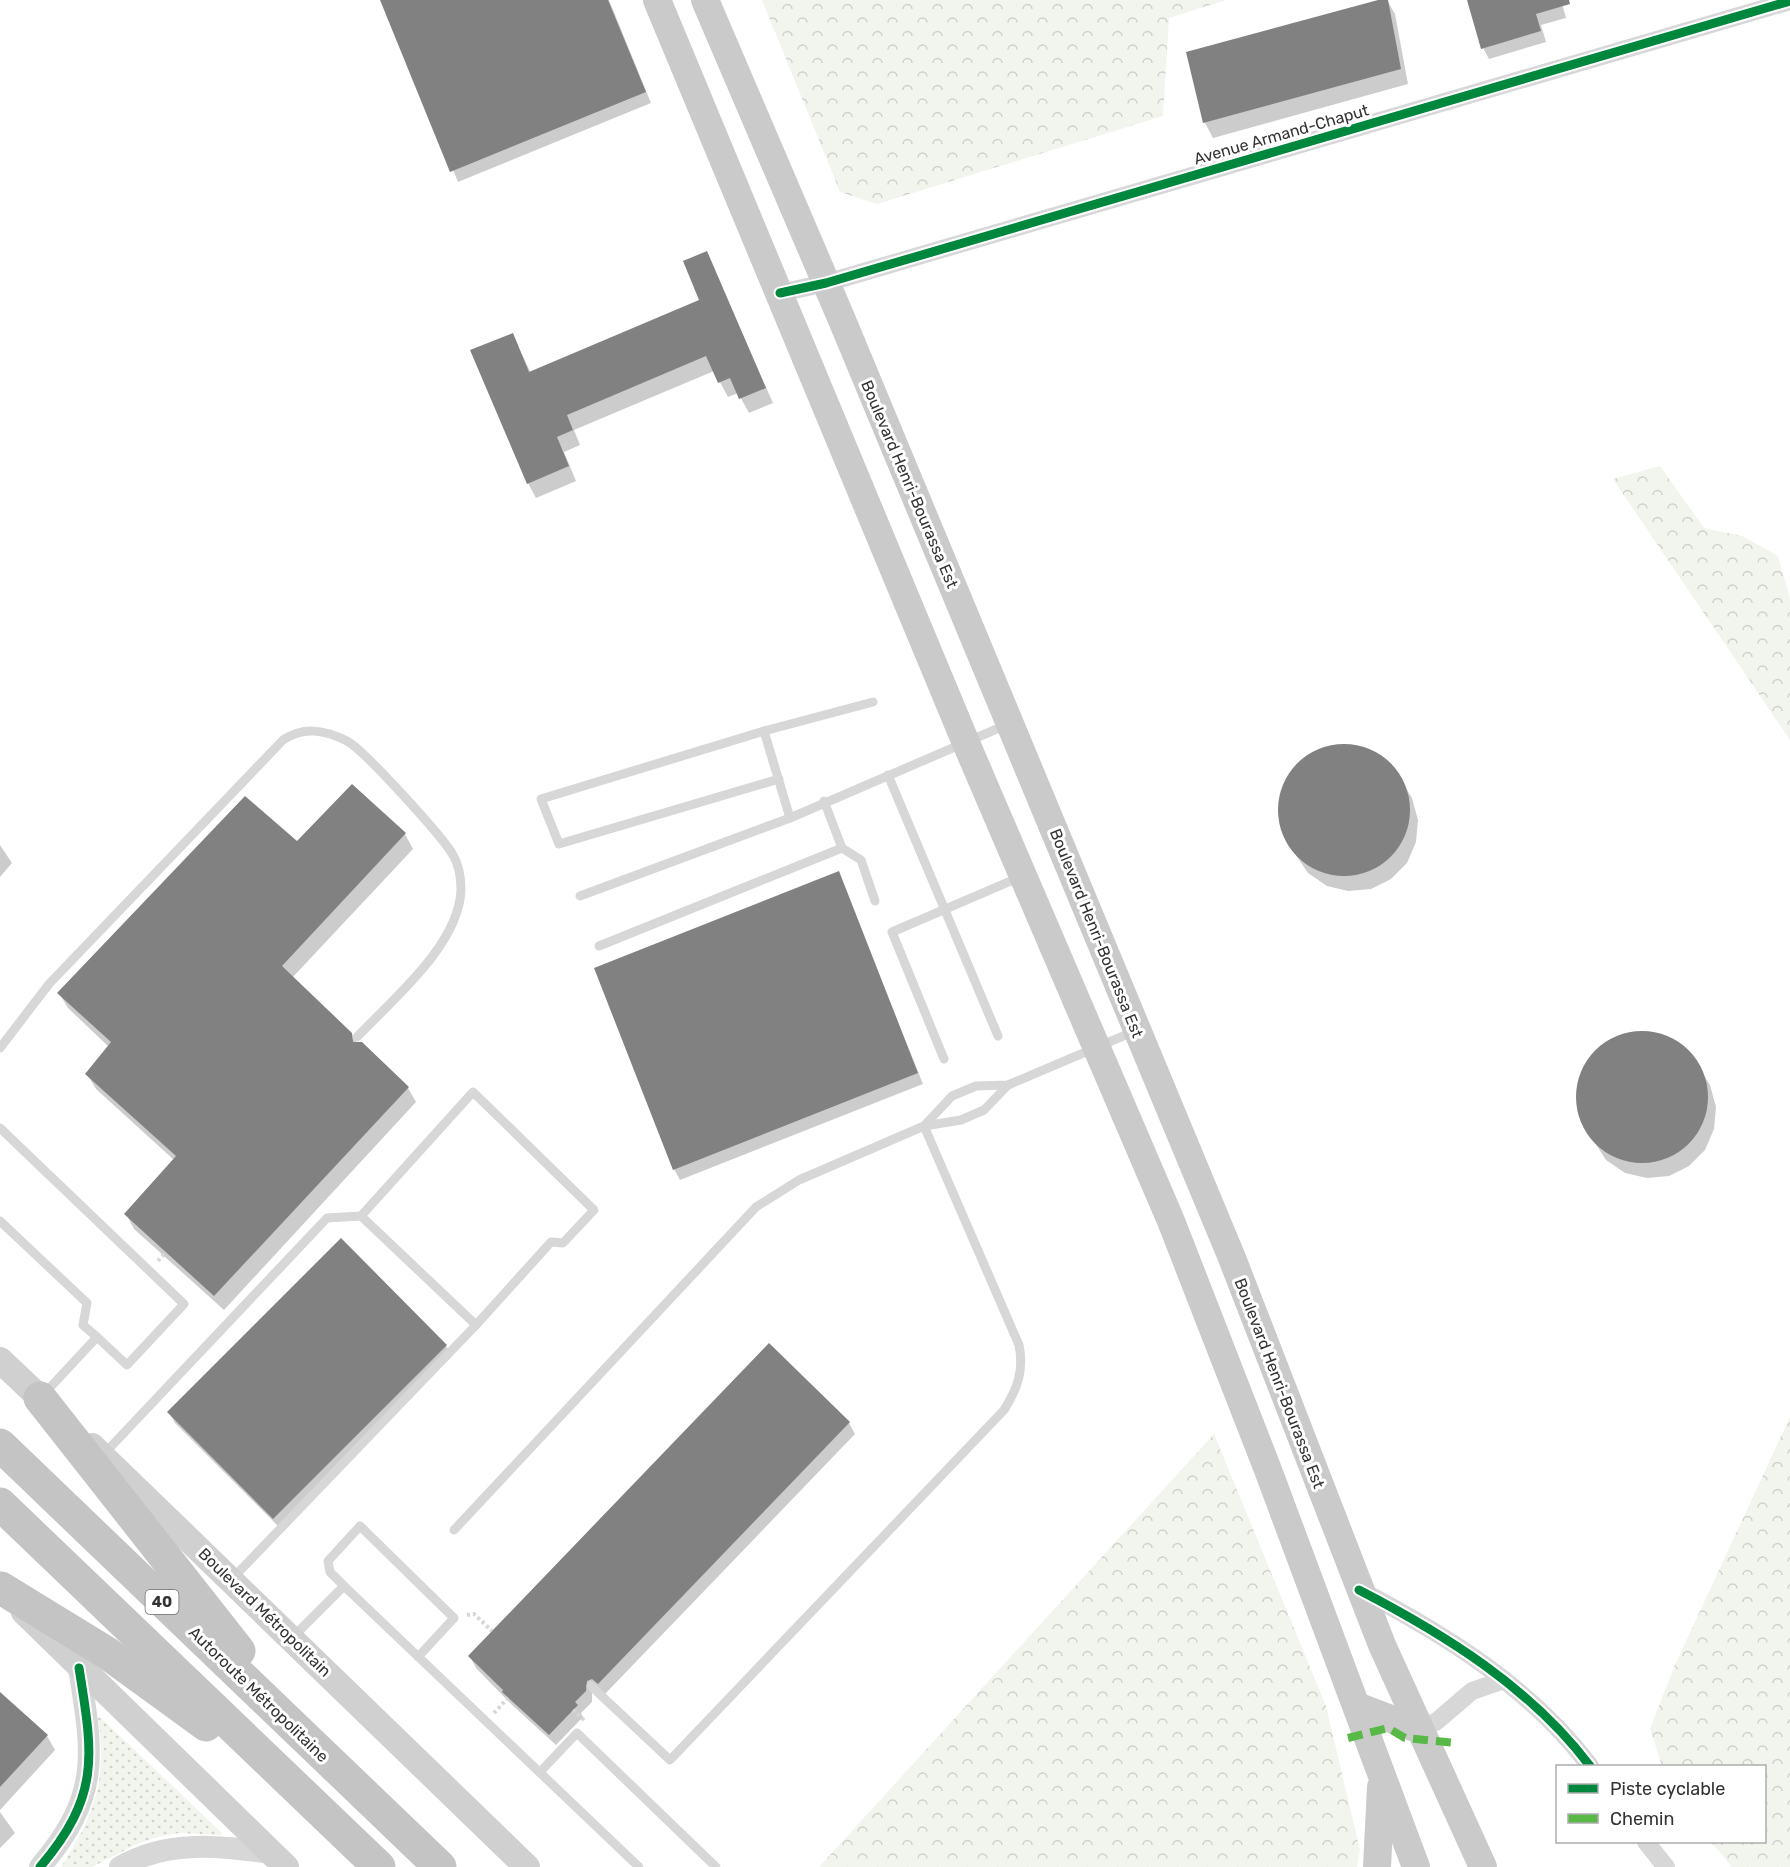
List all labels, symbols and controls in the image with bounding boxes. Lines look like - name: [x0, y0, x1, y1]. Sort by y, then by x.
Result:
- street label: Avenue Armand-Chaput: [1192, 100, 1371, 169]
- street label: Boulevard Henri-Bourassa Est: [857, 377, 962, 591]
- street label: Boulevard Henri-Bourassa Est: [1046, 826, 1147, 1041]
- street label: Boulevard Henri-Bourassa Est: [1231, 1275, 1329, 1491]
- street label: Boulevard Métropolitain: [194, 1544, 335, 1681]
- road number: 40: [146, 1590, 178, 1614]
- street label: Autoroute Métropolitaine: [185, 1623, 332, 1766]
- legend: [1556, 1765, 1766, 1843]
- text: Piste cyclable: [1610, 1778, 1725, 1800]
- text: Chemin: [1610, 1808, 1674, 1830]

